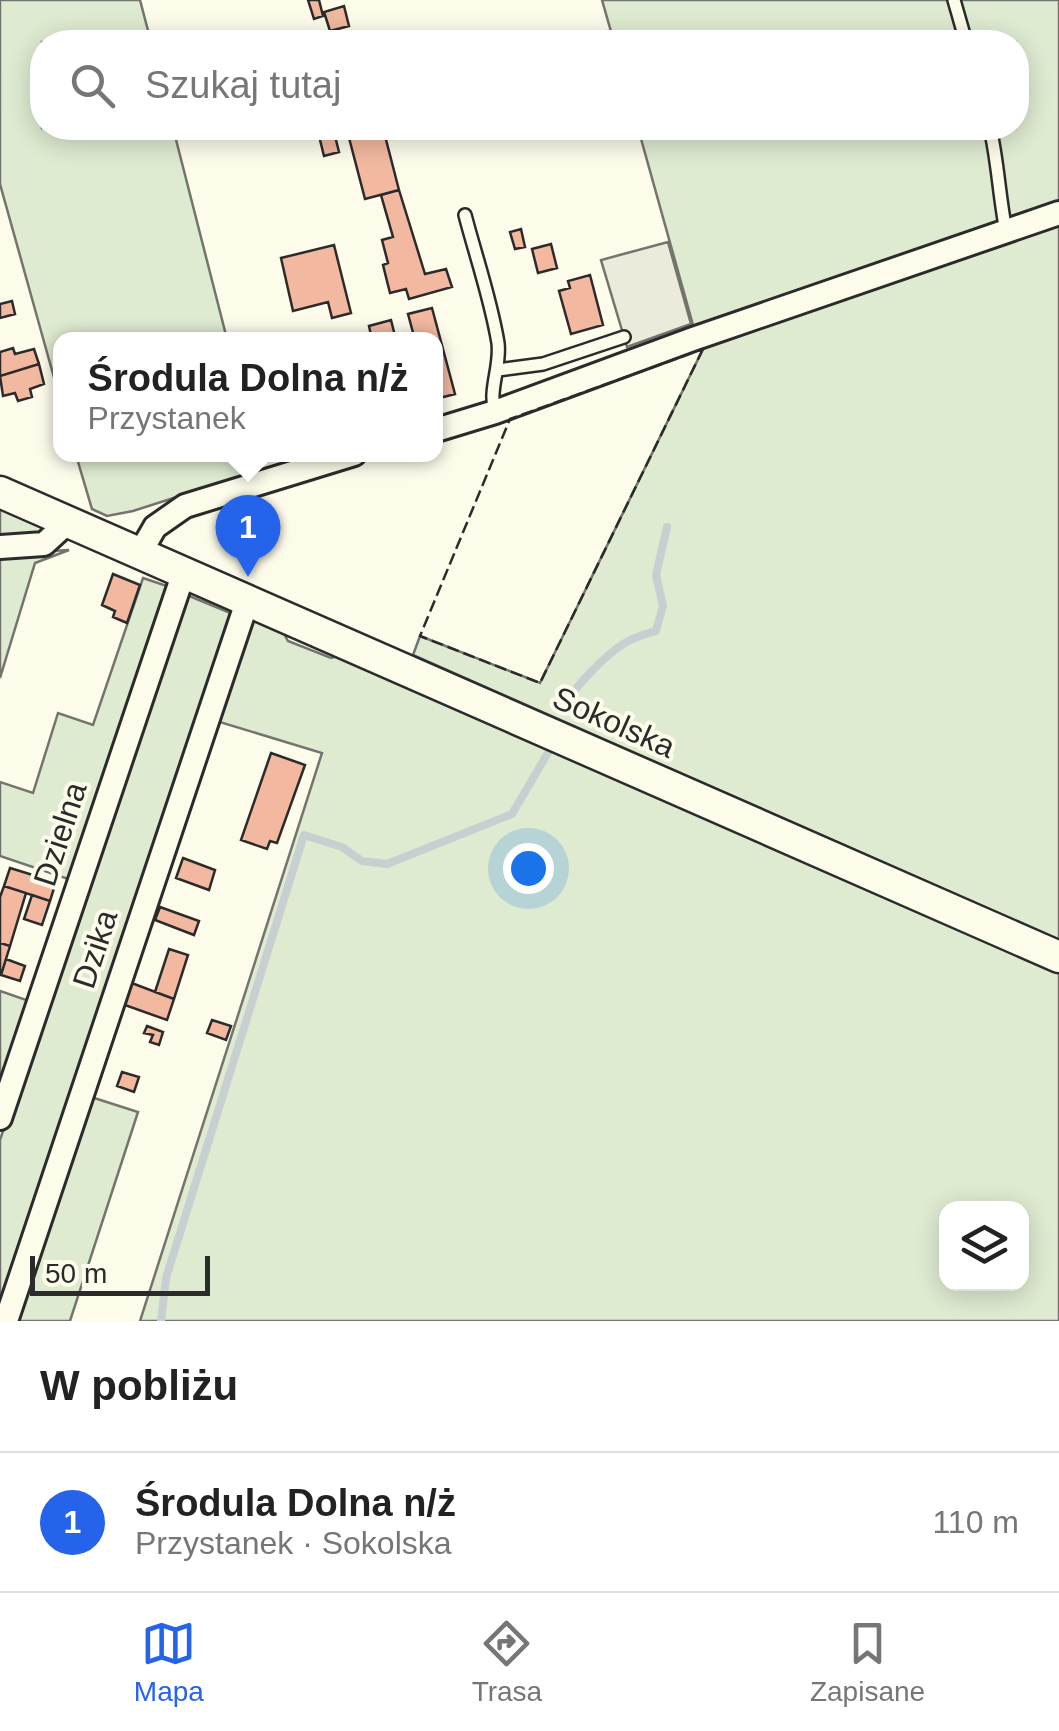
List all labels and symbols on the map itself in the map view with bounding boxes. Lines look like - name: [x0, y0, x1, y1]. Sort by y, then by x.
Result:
- pin: 1: [216, 494, 280, 577]
- street label: Sokolska: [547, 679, 681, 765]
- street label: Dzielna: [26, 777, 94, 890]
- your location: [503, 843, 554, 894]
- street label: Dzika: [66, 905, 125, 993]
- scale bar: [30, 1251, 210, 1296]

